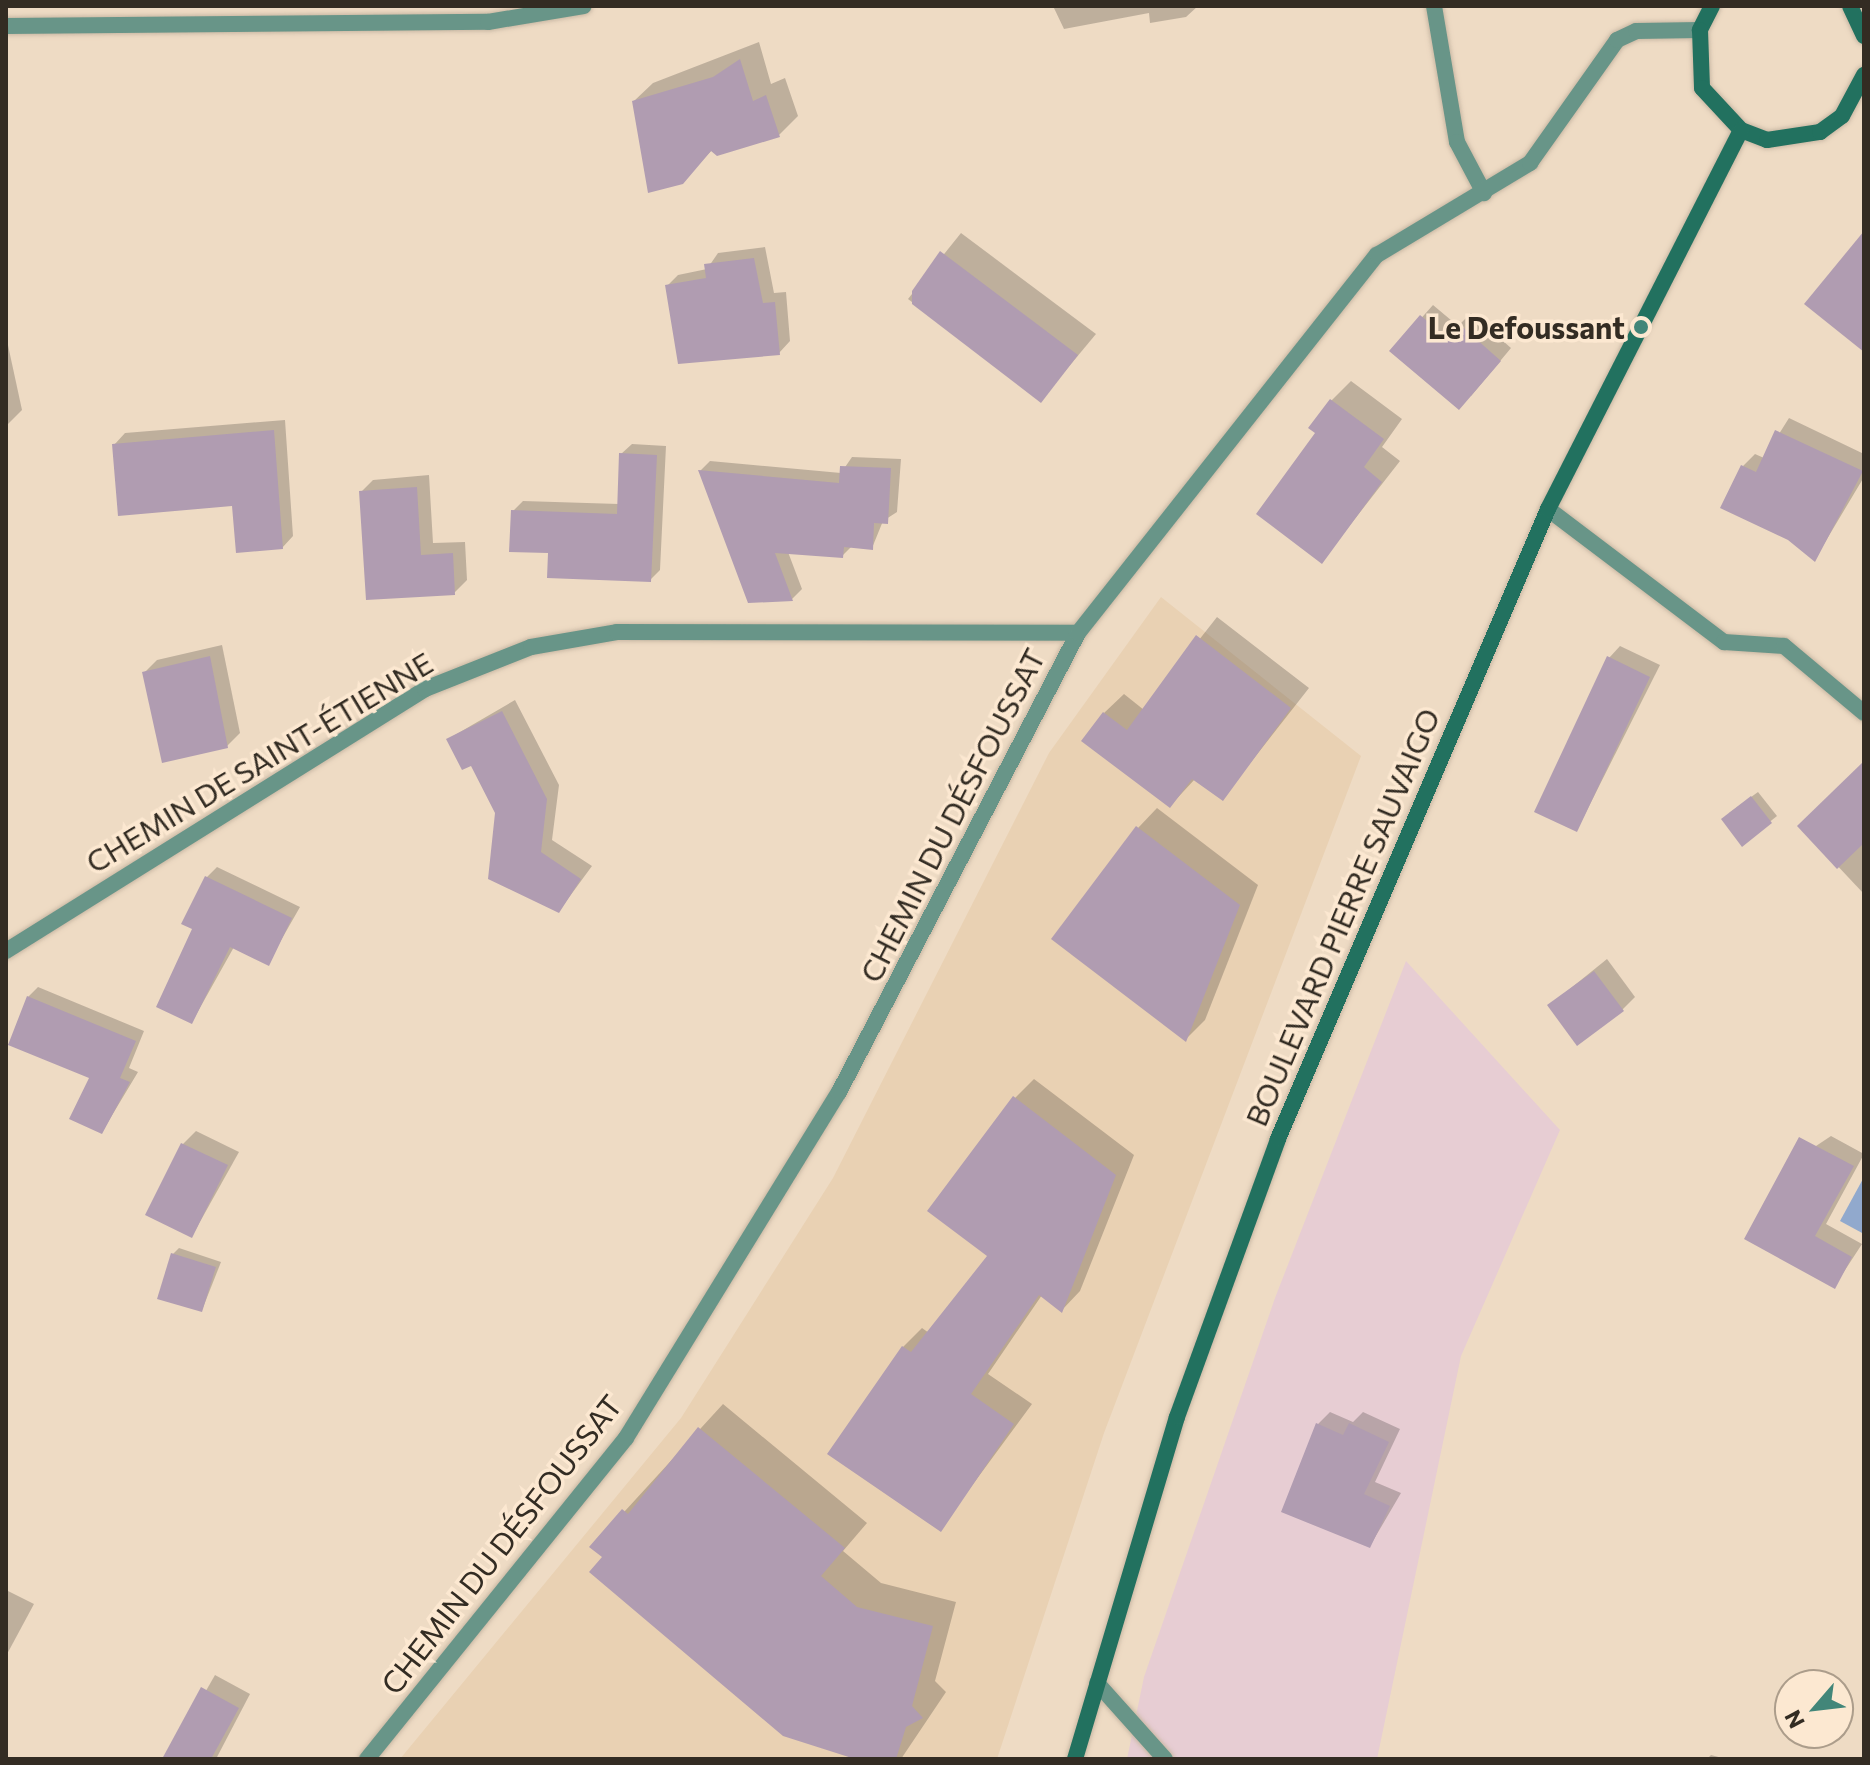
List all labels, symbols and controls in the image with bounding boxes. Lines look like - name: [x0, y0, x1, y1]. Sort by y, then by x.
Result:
- place label: Le Defoussant: [1428, 309, 1625, 345]
- marker: Le Defoussant: [1632, 318, 1650, 336]
- street label: CHEMIN DU DÉSFOUSSAT: [852, 642, 1052, 988]
- street label: CHEMIN DE SAINT-ÉTIENNE: [79, 644, 439, 880]
- street label: BOULEVARD PIERRE SAUVAIGO: [1238, 703, 1446, 1131]
- street label: CHEMIN DU DÉSFOUSSAT: [373, 1387, 629, 1701]
- north arrow: [1774, 1669, 1854, 1749]
- text: N: [1778, 1706, 1810, 1733]

